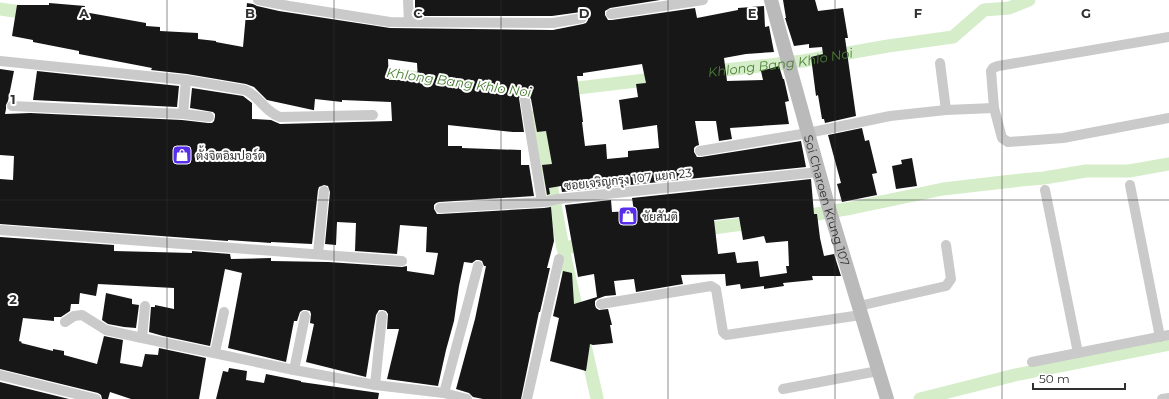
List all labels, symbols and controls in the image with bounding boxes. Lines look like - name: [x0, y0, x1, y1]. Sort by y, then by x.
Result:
- text: A: [78, 5, 90, 21]
- text: B: [245, 5, 255, 21]
- text: C: [413, 5, 423, 21]
- text: D: [579, 5, 590, 21]
- text: E: [748, 5, 757, 21]
- text: F: [914, 5, 922, 21]
- text: G: [1081, 5, 1091, 21]
- water label: Khlong Bang Khlo Noi: [707, 44, 854, 80]
- water label: Khlong Bang Khlo Noi: [386, 64, 533, 100]
- text: 1: [10, 91, 16, 107]
- street label: Soi Charoen Krung 107: [801, 133, 854, 268]
- shop icon: ตั้งจิตอิมปอร์ต: [171, 144, 193, 166]
- place label: ตั้งจิตอิมปอร์ต: [196, 145, 265, 163]
- street label: ซอยเจริญกรุง 107 แยก 23: [563, 165, 693, 195]
- shop icon: ชัยสันติ: [617, 205, 639, 227]
- place label: ชัยสันติ: [642, 209, 678, 224]
- text: 2: [9, 291, 17, 307]
- scale bar: [1033, 365, 1125, 391]
- text: 50 m: [1039, 371, 1070, 386]

